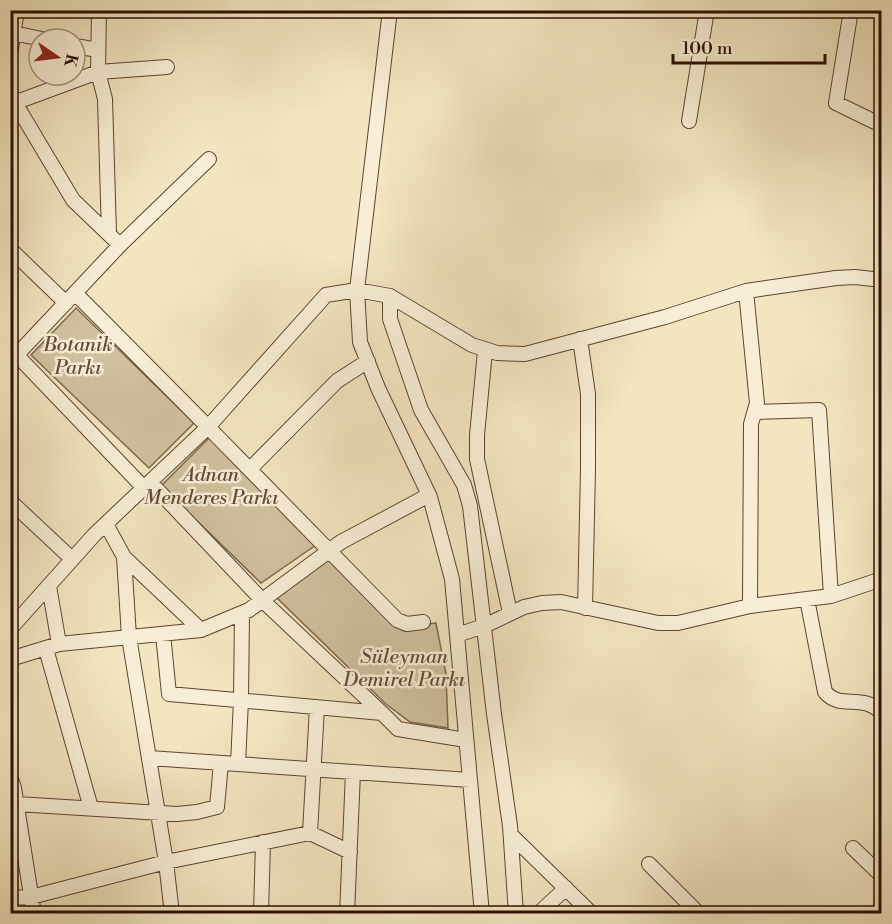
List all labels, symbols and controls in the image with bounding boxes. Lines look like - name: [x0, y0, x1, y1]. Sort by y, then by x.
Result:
- north arrow: [27, 27, 87, 87]
- scale bar: [673, 27, 824, 65]
- text: 100 m: [682, 37, 733, 60]
- text: K: [59, 52, 82, 70]
- park label: Botanik Parkı: [42, 333, 113, 381]
- park label: Adnan Menderes Parkı: [144, 463, 279, 511]
- park label: Süleyman Demirel Parkı: [342, 645, 466, 693]

